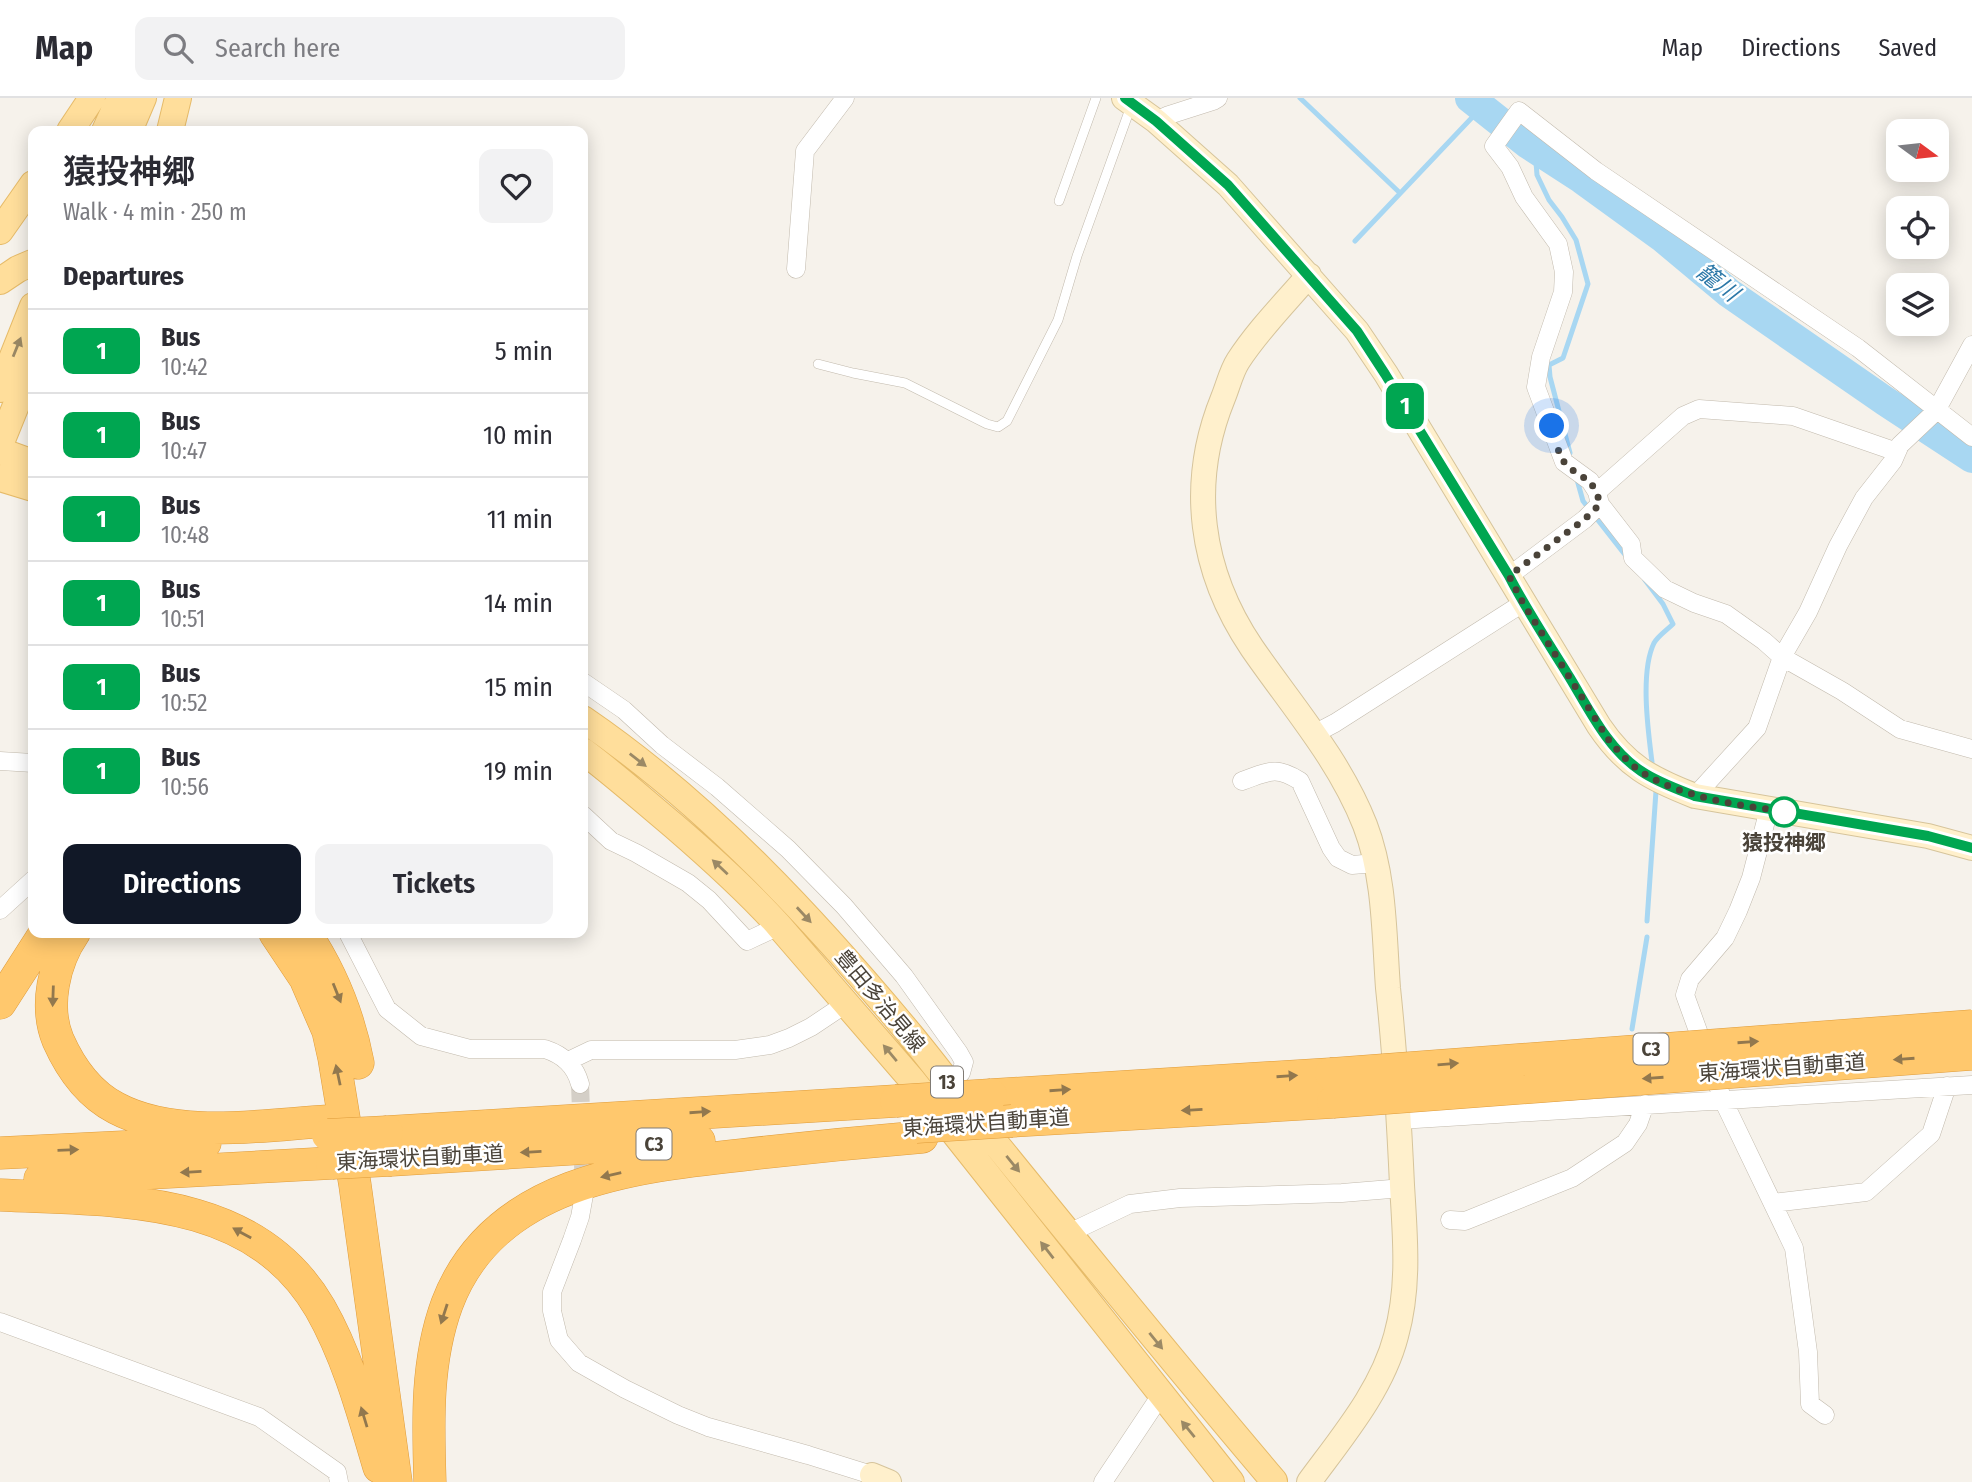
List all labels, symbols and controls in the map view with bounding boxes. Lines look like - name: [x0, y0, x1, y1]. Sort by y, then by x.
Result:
- search box: [135, 17, 625, 80]
- text: Map: [35, 28, 93, 68]
- icon: search: [159, 29, 197, 67]
- text: Search here: [215, 33, 340, 64]
- text: Map: [1662, 34, 1703, 62]
- text: Directions: [1741, 34, 1840, 62]
- text: Saved: [1878, 34, 1937, 62]
- north arrow: [1886, 119, 1950, 182]
- map controls: [1886, 119, 1949, 336]
- button: heart: [479, 149, 553, 223]
- text: 猿投神郷: [63, 152, 195, 192]
- button: locate: [1886, 196, 1949, 259]
- text: Walk · 4 min · 250 m: [63, 198, 247, 226]
- water label: 籠川: [1691, 257, 1747, 309]
- text: Departures: [63, 261, 184, 292]
- button: layers: [1886, 273, 1949, 336]
- text: Bus: [161, 322, 200, 353]
- text: 5 min: [495, 336, 553, 367]
- one-way arrow: [11, 337, 22, 358]
- text: 1: [96, 337, 107, 365]
- text: 10:42: [161, 353, 208, 381]
- line badge: 1: [1382, 383, 1428, 429]
- text: 1: [1400, 392, 1410, 420]
- text: Bus: [161, 406, 200, 437]
- your location: [1534, 408, 1569, 443]
- text: 10 min: [483, 420, 553, 451]
- text: 1: [96, 421, 107, 449]
- text: 10:47: [161, 437, 207, 465]
- text: Bus: [161, 490, 200, 521]
- text: 11 min: [487, 504, 553, 535]
- text: 1: [96, 505, 107, 533]
- text: 10:48: [161, 521, 209, 549]
- text: Bus: [161, 574, 200, 605]
- text: 14 min: [484, 588, 553, 619]
- text: 1: [96, 589, 107, 617]
- text: 10:51: [161, 605, 205, 633]
- text: Bus: [161, 658, 200, 689]
- text: 15 min: [485, 672, 553, 703]
- text: 1: [96, 673, 107, 701]
- text: 10:52: [161, 689, 207, 717]
- text: Bus: [161, 742, 200, 773]
- one-way arrow: [628, 753, 646, 768]
- text: 19 min: [484, 756, 553, 787]
- text: 1: [96, 757, 107, 785]
- text: 10:56: [161, 773, 209, 801]
- marker: 猿投神郷: [1769, 797, 1799, 827]
- place label: 猿投神郷: [1742, 830, 1826, 856]
- button: Directions: [63, 844, 301, 924]
- button: Tickets: [315, 844, 553, 924]
- one-way arrow: [712, 860, 729, 876]
- one-way arrow: [795, 906, 811, 923]
- street label: 豊田多治見線: [830, 944, 930, 1058]
- one-way arrow: [331, 983, 342, 1004]
- one-way arrow: [48, 985, 59, 1007]
- road number: C3: [1634, 1034, 1668, 1065]
- one-way arrow: [1737, 1036, 1759, 1047]
- one-way arrow: [883, 1045, 898, 1062]
- street label: 東海環状自動車道: [1697, 1049, 1867, 1087]
- one-way arrow: [1893, 1054, 1915, 1065]
- one-way arrow: [1437, 1058, 1459, 1069]
- one-way arrow: [332, 1064, 343, 1086]
- road number: 13: [931, 1066, 963, 1098]
- one-way arrow: [1276, 1071, 1298, 1082]
- one-way arrow: [1641, 1073, 1663, 1084]
- one-way arrow: [1049, 1085, 1071, 1096]
- street label: 東海環状自動車道: [901, 1104, 1071, 1142]
- one-way arrow: [1181, 1105, 1203, 1116]
- one-way arrow: [689, 1106, 711, 1117]
- road number: C3: [636, 1128, 672, 1160]
- street label: 東海環状自動車道: [335, 1141, 505, 1175]
- one-way arrow: [57, 1144, 79, 1155]
- one-way arrow: [519, 1146, 541, 1157]
- one-way arrow: [1005, 1155, 1020, 1173]
- one-way arrow: [179, 1166, 201, 1177]
- one-way arrow: [600, 1170, 622, 1181]
- one-way arrow: [232, 1227, 251, 1239]
- one-way arrow: [1041, 1241, 1055, 1259]
- one-way arrow: [439, 1303, 449, 1324]
- one-way arrow: [1149, 1331, 1164, 1349]
- one-way arrow: [358, 1406, 368, 1427]
- one-way arrow: [1181, 1420, 1196, 1438]

